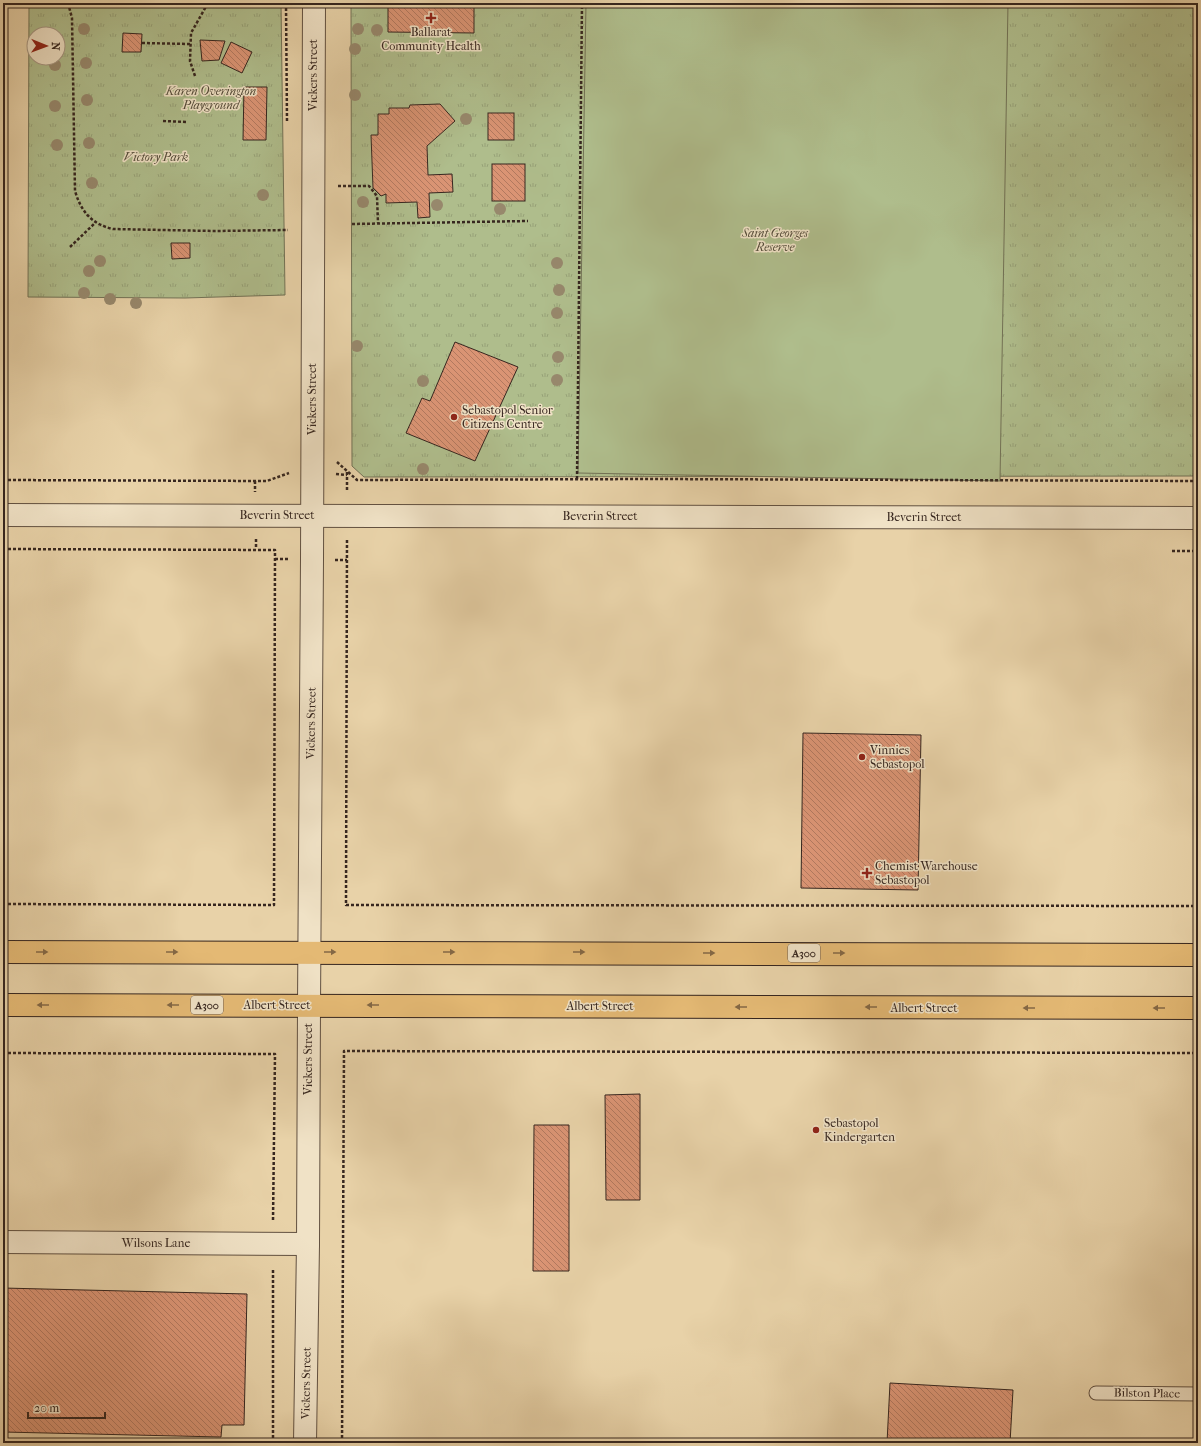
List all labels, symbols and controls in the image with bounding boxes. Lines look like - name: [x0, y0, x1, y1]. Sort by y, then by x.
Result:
- marker: Ballarat Community Health: [425, 12, 437, 24]
- place label: Ballarat Community Health: [381, 25, 481, 53]
- north arrow: [26, 26, 66, 66]
- street label: Vickers Street: [306, 38, 320, 112]
- text: N: [49, 42, 62, 51]
- park label: Karen Overington Playground: [165, 84, 257, 112]
- park label: Victory Park: [124, 150, 188, 164]
- park label: Saint Georges Reserve: [741, 226, 808, 254]
- street label: Vickers Street: [305, 362, 319, 436]
- place label: Sebastopol Senior Citizens Centre: [462, 403, 554, 431]
- marker: Sebastopol Senior Citizens Centre: [449, 412, 459, 422]
- street label: Beverin Street: [239, 508, 315, 522]
- street label: Beverin Street: [562, 509, 638, 523]
- street label: Beverin Street: [886, 510, 962, 524]
- street label: Vickers Street: [303, 686, 319, 760]
- place label: Vinnies Sebastopol: [869, 743, 925, 771]
- marker: Vinnies Sebastopol: [857, 752, 867, 762]
- place label: Chemist Warehouse Sebastopol: [875, 859, 978, 887]
- marker: Chemist Warehouse Sebastopol: [862, 868, 872, 878]
- road number: A300: [788, 944, 820, 962]
- one-way arrow: [36, 949, 49, 955]
- one-way arrow: [166, 949, 179, 955]
- one-way arrow: [324, 949, 337, 955]
- one-way arrow: [443, 949, 456, 955]
- one-way arrow: [573, 949, 586, 955]
- one-way arrow: [703, 950, 716, 956]
- one-way arrow: [833, 950, 846, 956]
- road number: A300: [191, 996, 223, 1014]
- street label: Albert Street: [243, 998, 311, 1012]
- street label: Albert Street: [566, 999, 634, 1013]
- street label: Albert Street: [890, 1001, 958, 1015]
- one-way arrow: [36, 1002, 49, 1008]
- one-way arrow: [166, 1002, 179, 1008]
- one-way arrow: [367, 1002, 379, 1009]
- one-way arrow: [734, 1004, 747, 1010]
- one-way arrow: [864, 1004, 877, 1010]
- one-way arrow: [1022, 1005, 1035, 1011]
- one-way arrow: [1152, 1005, 1165, 1011]
- street label: Vickers Street: [301, 1022, 315, 1096]
- place label: Sebastopol Kindergarten: [824, 1116, 895, 1144]
- marker: Sebastopol Kindergarten: [811, 1125, 821, 1135]
- street label: Wilsons Lane: [121, 1236, 190, 1250]
- street label: Vickers Street: [298, 1346, 314, 1420]
- street label: Bilston Place: [1114, 1385, 1180, 1401]
- scale bar: [28, 1394, 105, 1420]
- text: 20 m: [34, 1401, 59, 1415]

